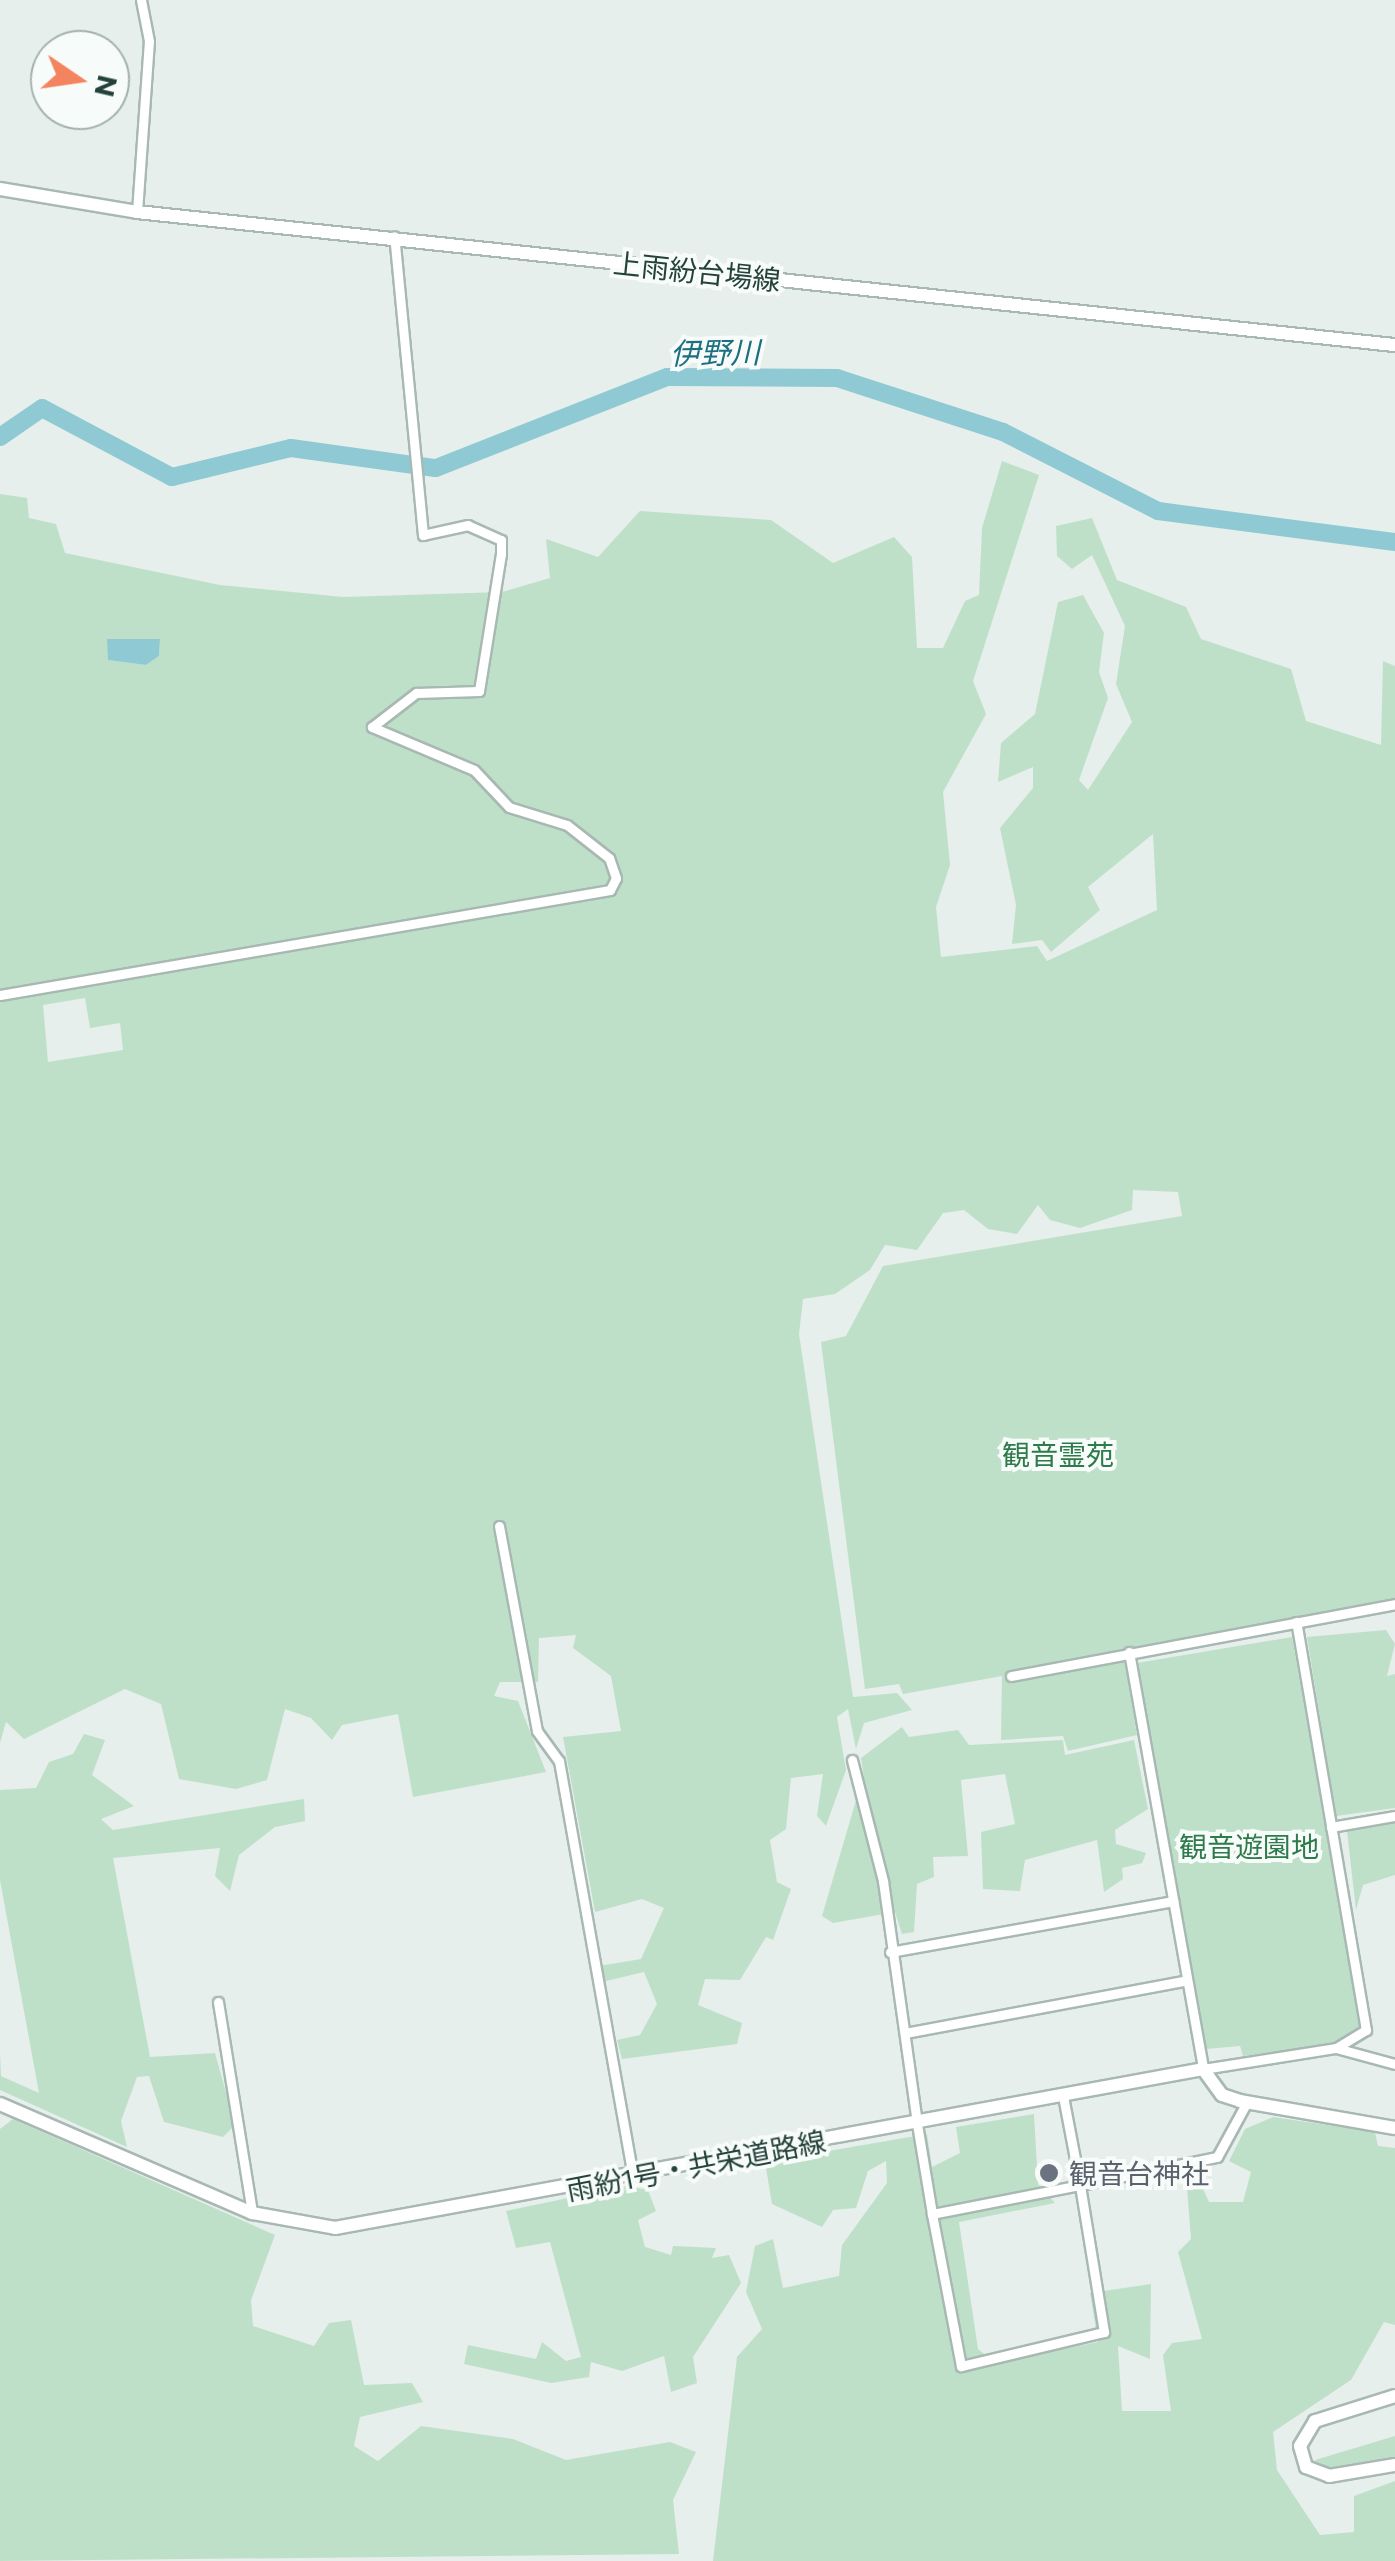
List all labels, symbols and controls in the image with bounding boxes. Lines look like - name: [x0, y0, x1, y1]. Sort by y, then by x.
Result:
- north arrow: [30, 30, 130, 130]
- text: N: [88, 72, 126, 100]
- street label: 上雨紛台場線: [612, 246, 782, 296]
- water label: 伊野川: [670, 333, 760, 371]
- park label: 観音霊苑: [1002, 1437, 1114, 1471]
- park label: 観音遊園地: [1179, 1829, 1319, 1863]
- street label: 雨紛1号・共栄道路線: [563, 2123, 829, 2207]
- place label: 観音台神社: [1069, 2156, 1209, 2190]
- marker: 観音台神社: [1038, 2162, 1060, 2184]

